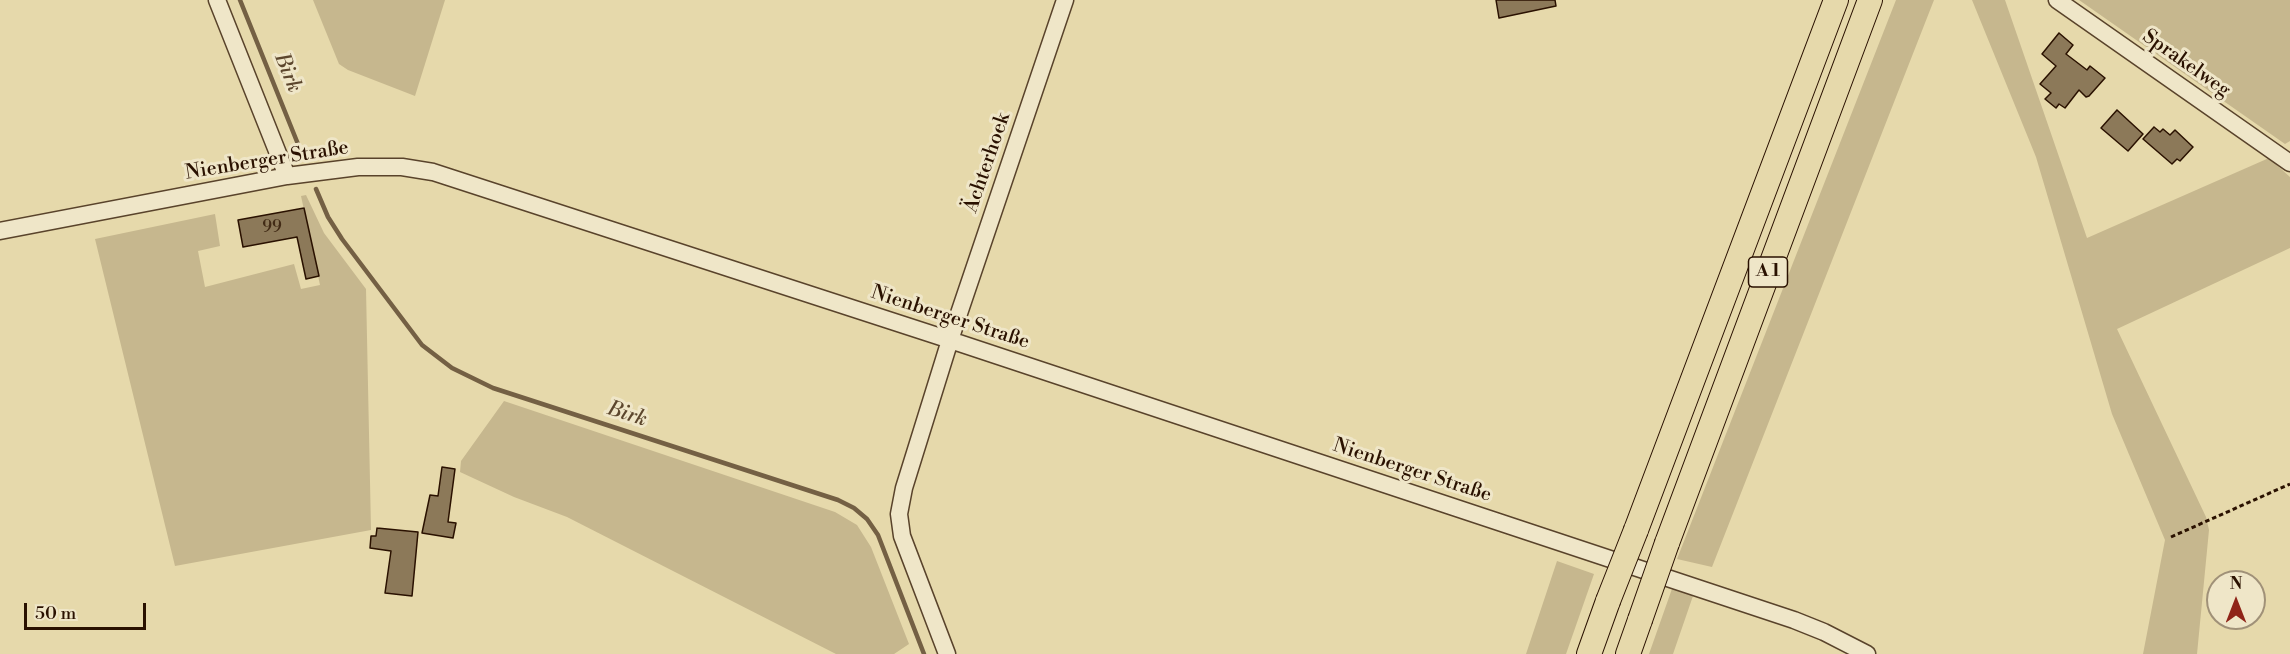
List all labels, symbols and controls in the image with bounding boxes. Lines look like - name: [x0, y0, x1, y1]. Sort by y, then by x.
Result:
- street label: Sprakelweg: [2137, 25, 2235, 103]
- water label: Birk: [268, 50, 306, 96]
- street label: Ächterhoek: [960, 110, 1016, 216]
- street label: Nienberger Straße: [184, 136, 350, 186]
- house number: 99: [262, 218, 282, 238]
- road number: A 1: [1748, 257, 1788, 287]
- street label: Nienberger Straße: [868, 281, 1032, 355]
- water label: Birk: [604, 397, 650, 433]
- street label: Nienberger Straße: [1330, 434, 1494, 508]
- north arrow: [2206, 570, 2266, 630]
- text: N: [2230, 574, 2242, 594]
- scale bar: [27, 591, 148, 629]
- text: 50 m: [35, 602, 76, 625]

